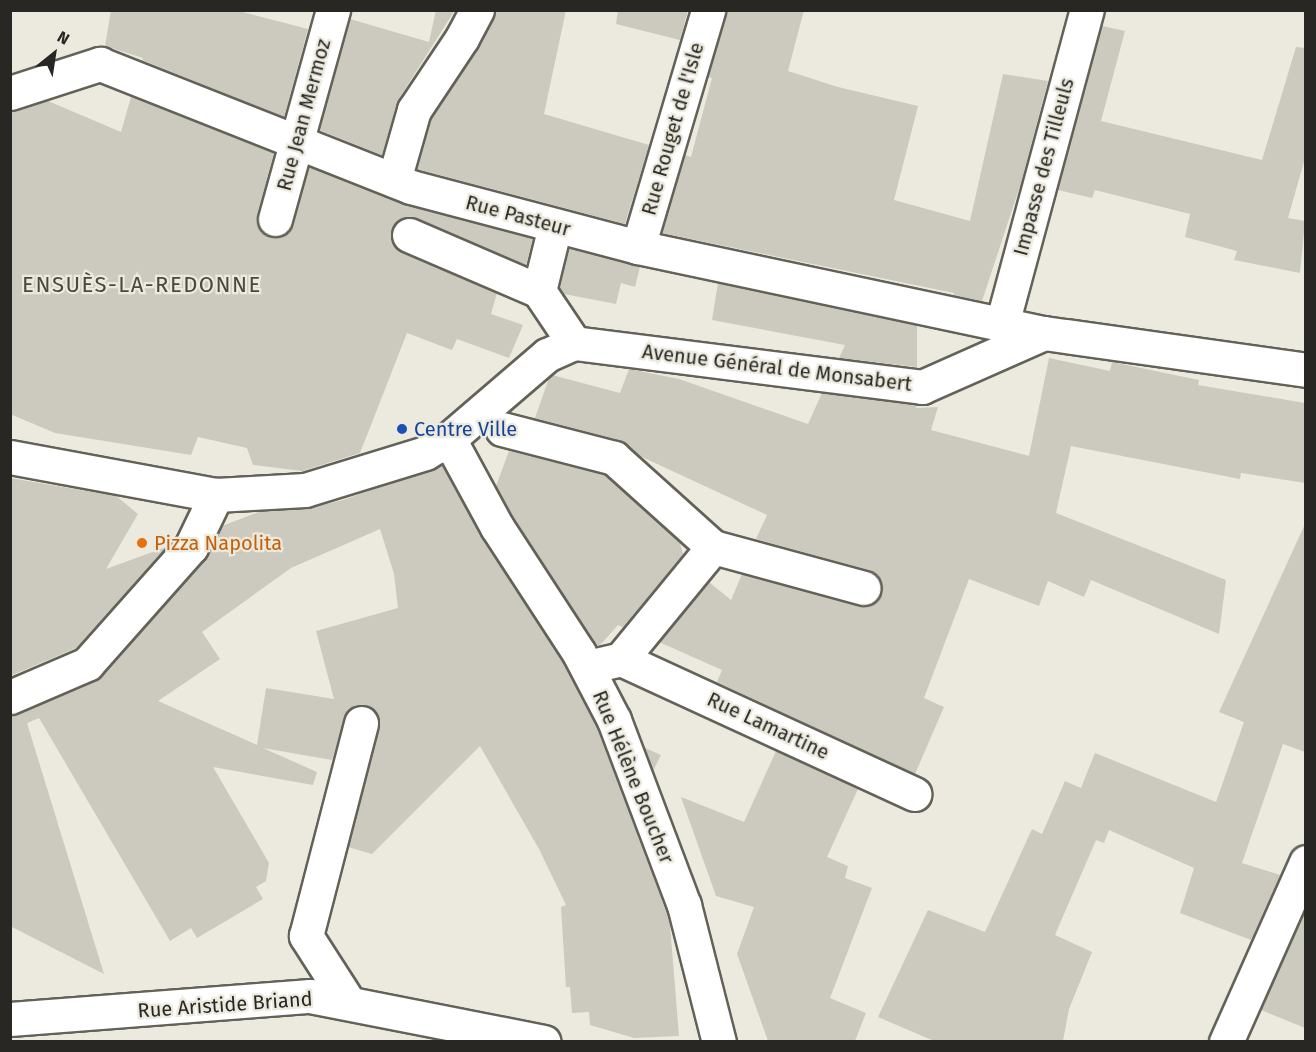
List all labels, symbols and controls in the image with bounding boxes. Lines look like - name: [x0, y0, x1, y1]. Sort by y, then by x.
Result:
- north arrow: [24, 24, 84, 84]
- text: N: [54, 27, 73, 49]
- street label: Rue Jean Mermoz: [272, 36, 336, 194]
- street label: Rue Rouget de l'Isle: [637, 40, 709, 218]
- street label: Impasse des Tilleuls: [1009, 76, 1079, 258]
- street label: Rue Pasteur: [463, 190, 573, 242]
- district label: ENSUÈS-LA-REDONNE: [22, 272, 262, 298]
- street label: Avenue Général de Monsabert: [641, 340, 913, 396]
- place label: Centre Ville: [414, 417, 517, 441]
- marker: Centre Ville: [395, 422, 409, 436]
- place label: Pizza Napolita: [154, 531, 282, 555]
- marker: Pizza Napolita: [135, 536, 149, 550]
- street label: Rue Hélène Boucher: [587, 687, 679, 867]
- street label: Rue Lamartine: [703, 687, 833, 765]
- street label: Rue Aristide Briand: [137, 987, 313, 1023]

